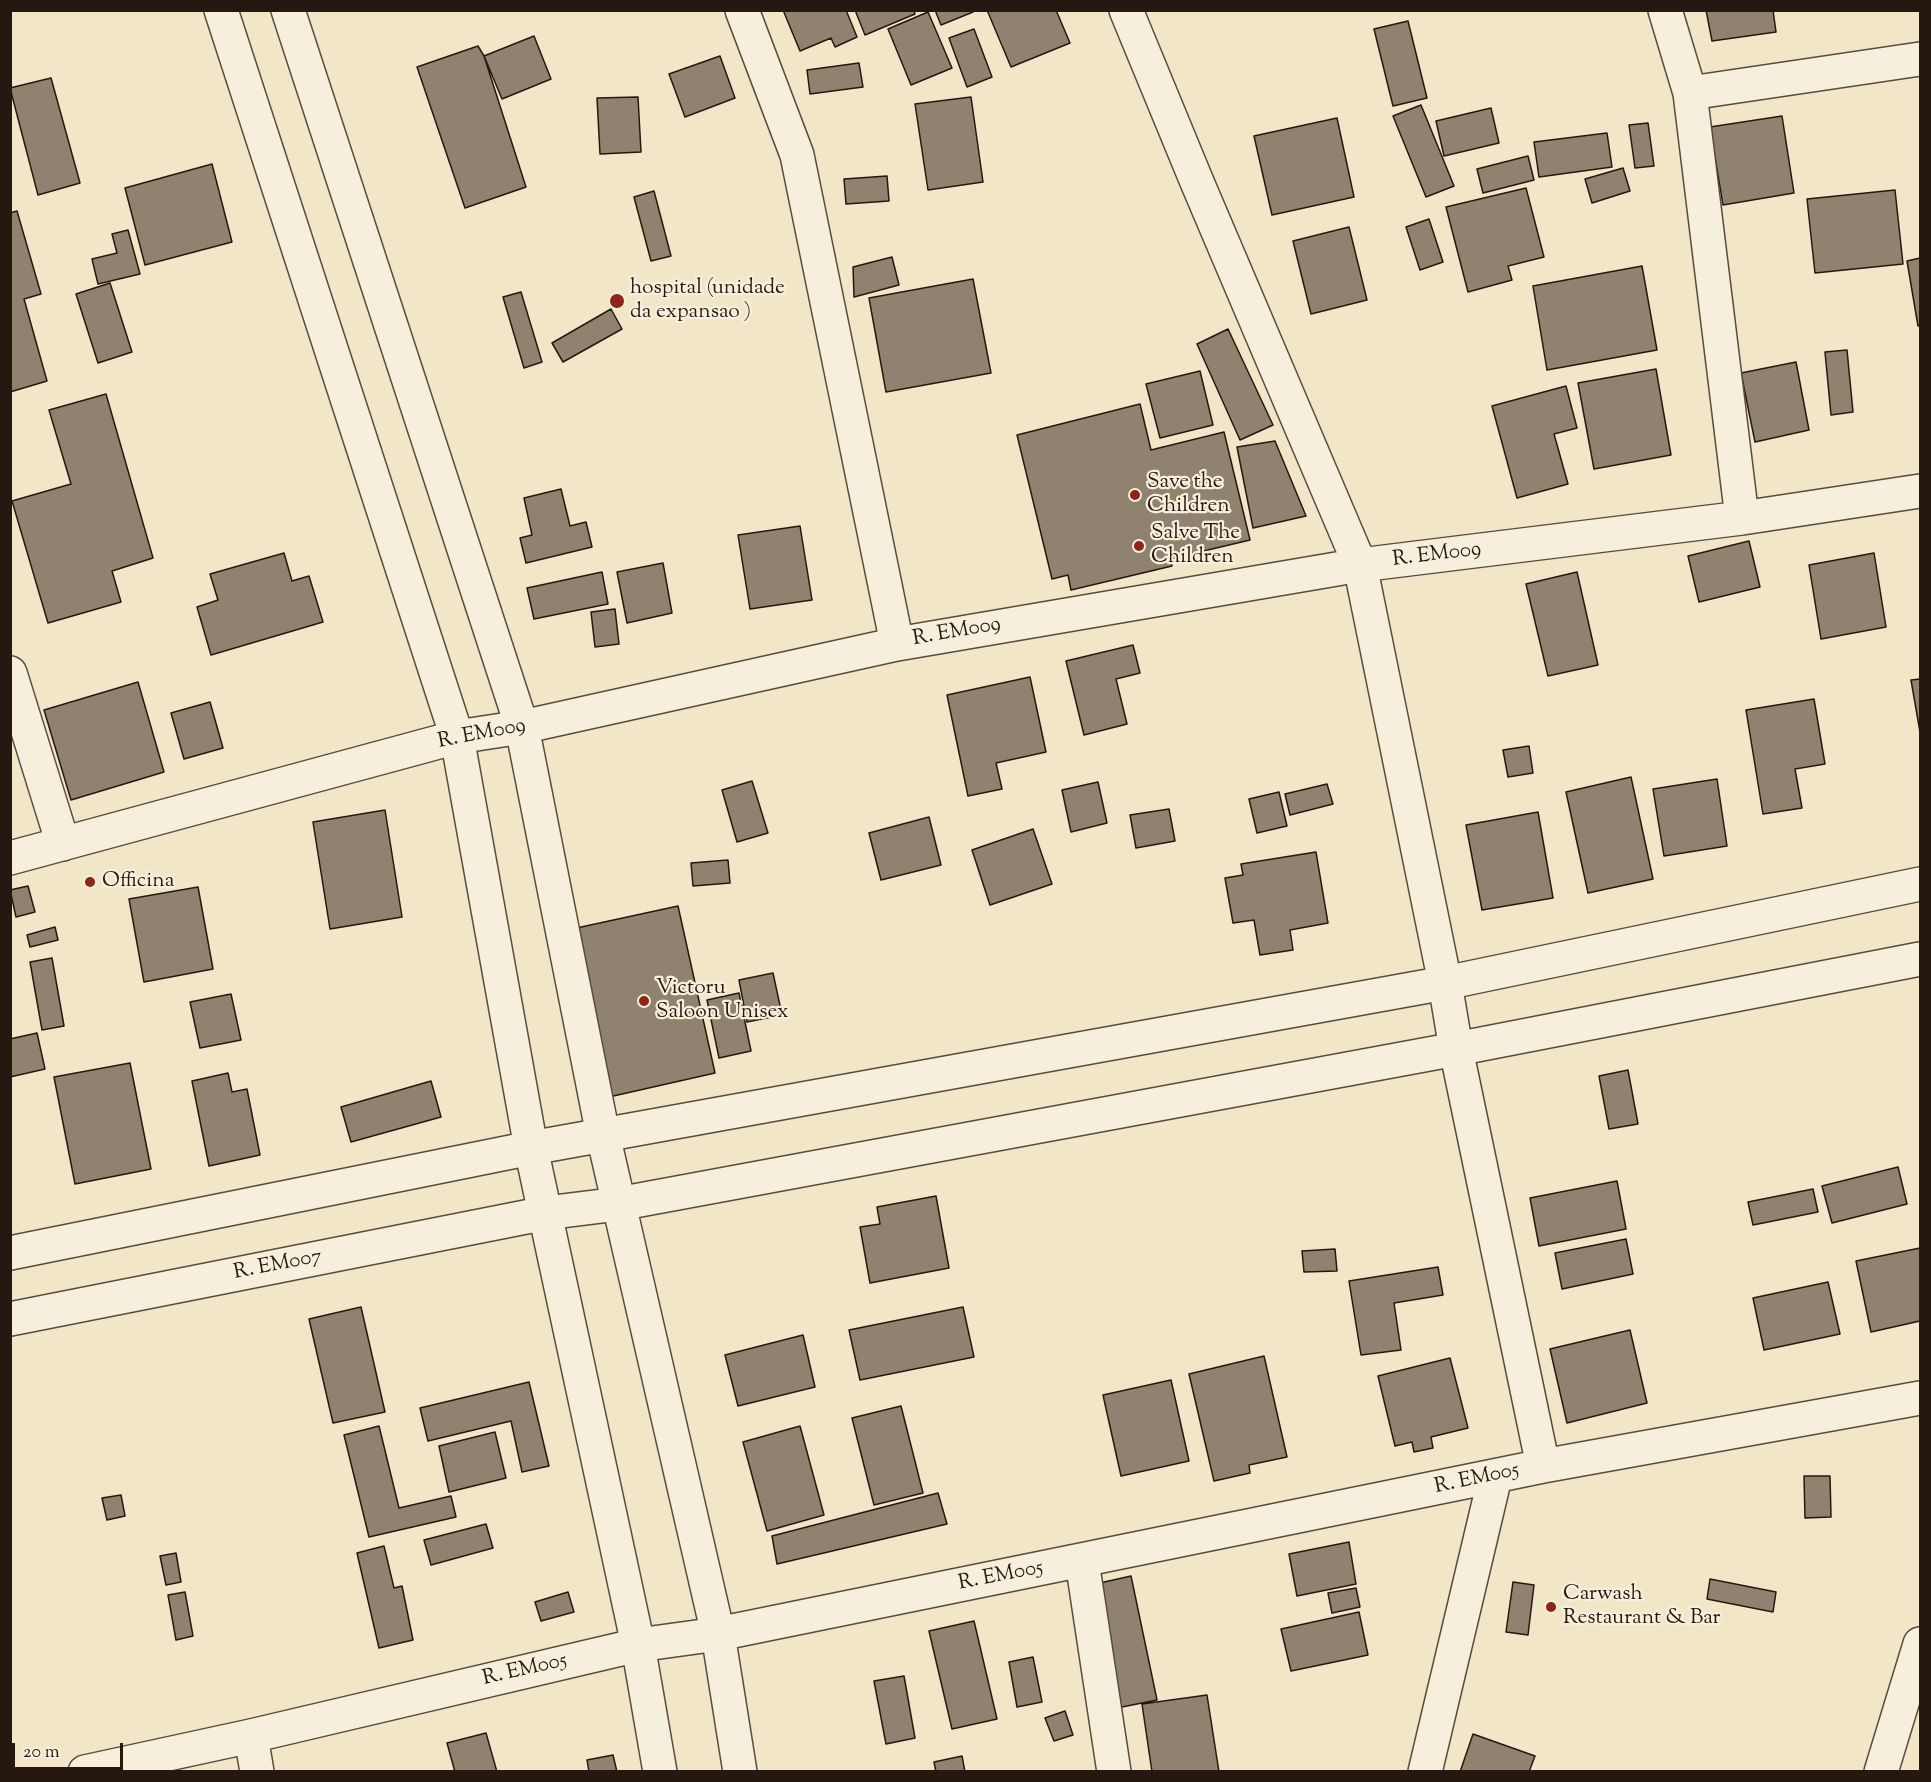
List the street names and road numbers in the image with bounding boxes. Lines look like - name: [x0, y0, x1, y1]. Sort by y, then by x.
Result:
- street label: R. EM009: [1391, 538, 1483, 574]
- street label: R. EM009: [911, 613, 1003, 653]
- street label: R. EM009: [436, 714, 528, 756]
- street label: R. EM007: [232, 1245, 324, 1287]
- street label: R. EM005: [1432, 1459, 1522, 1501]
- street label: R. EM005: [956, 1556, 1046, 1598]
- street label: R. EM005: [480, 1649, 570, 1693]

